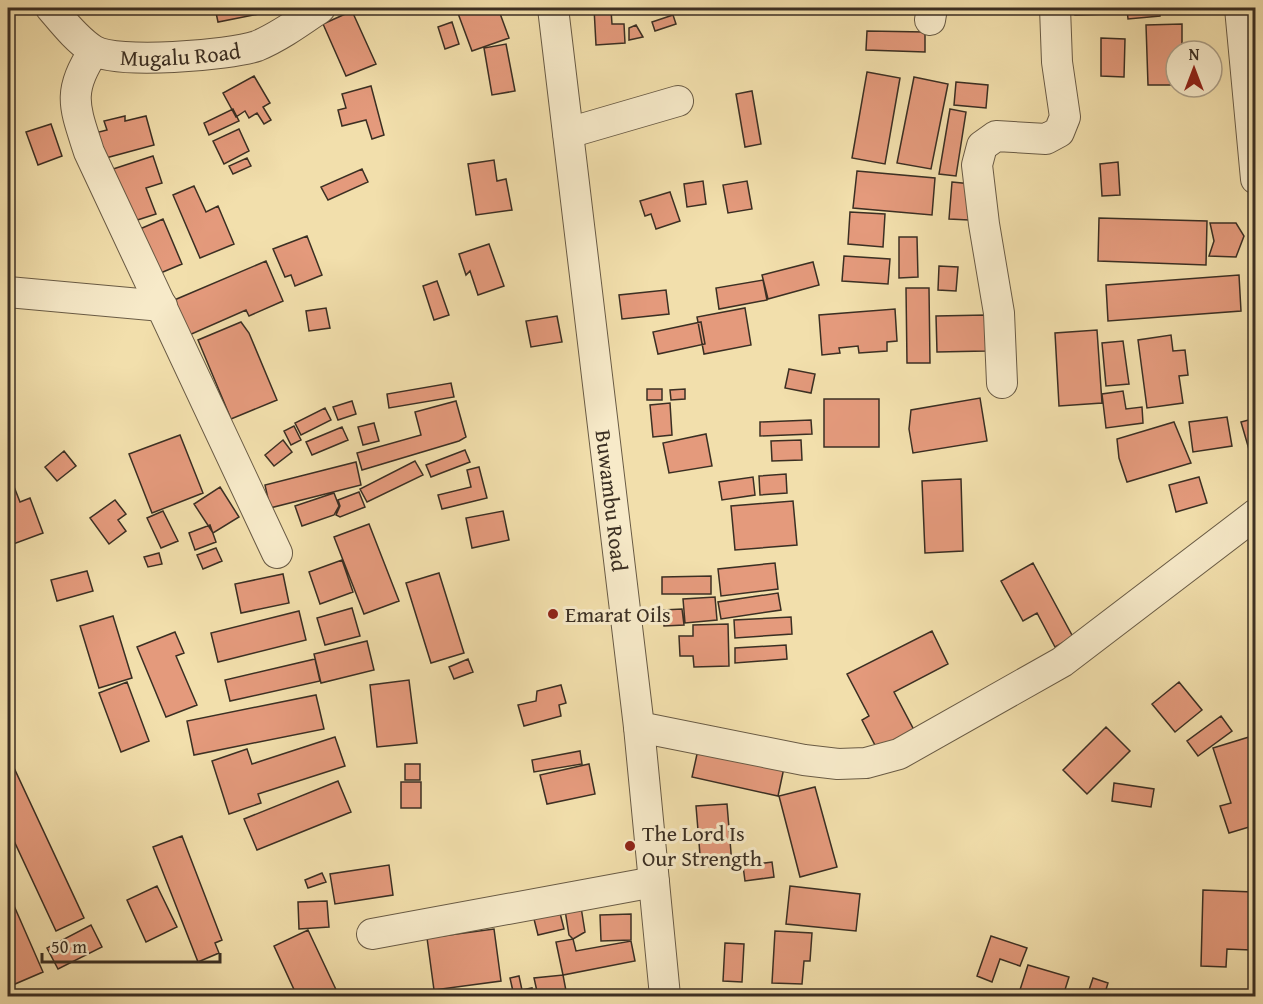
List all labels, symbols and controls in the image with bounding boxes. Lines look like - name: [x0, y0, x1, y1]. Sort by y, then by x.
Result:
- street label: Mugalu Road: [119, 34, 243, 74]
- north arrow: [1164, 39, 1224, 99]
- text: N: [1189, 42, 1200, 66]
- street label: Buwambu Road: [588, 428, 636, 573]
- place label: Emarat Oils: [565, 598, 671, 630]
- marker: Emarat Oils: [546, 607, 560, 621]
- place label: The Lord Is Our Strength: [642, 817, 763, 874]
- marker: The Lord Is Our Strength: [623, 839, 637, 853]
- scale bar: [42, 926, 220, 964]
- text: 50 m: [51, 933, 87, 960]

